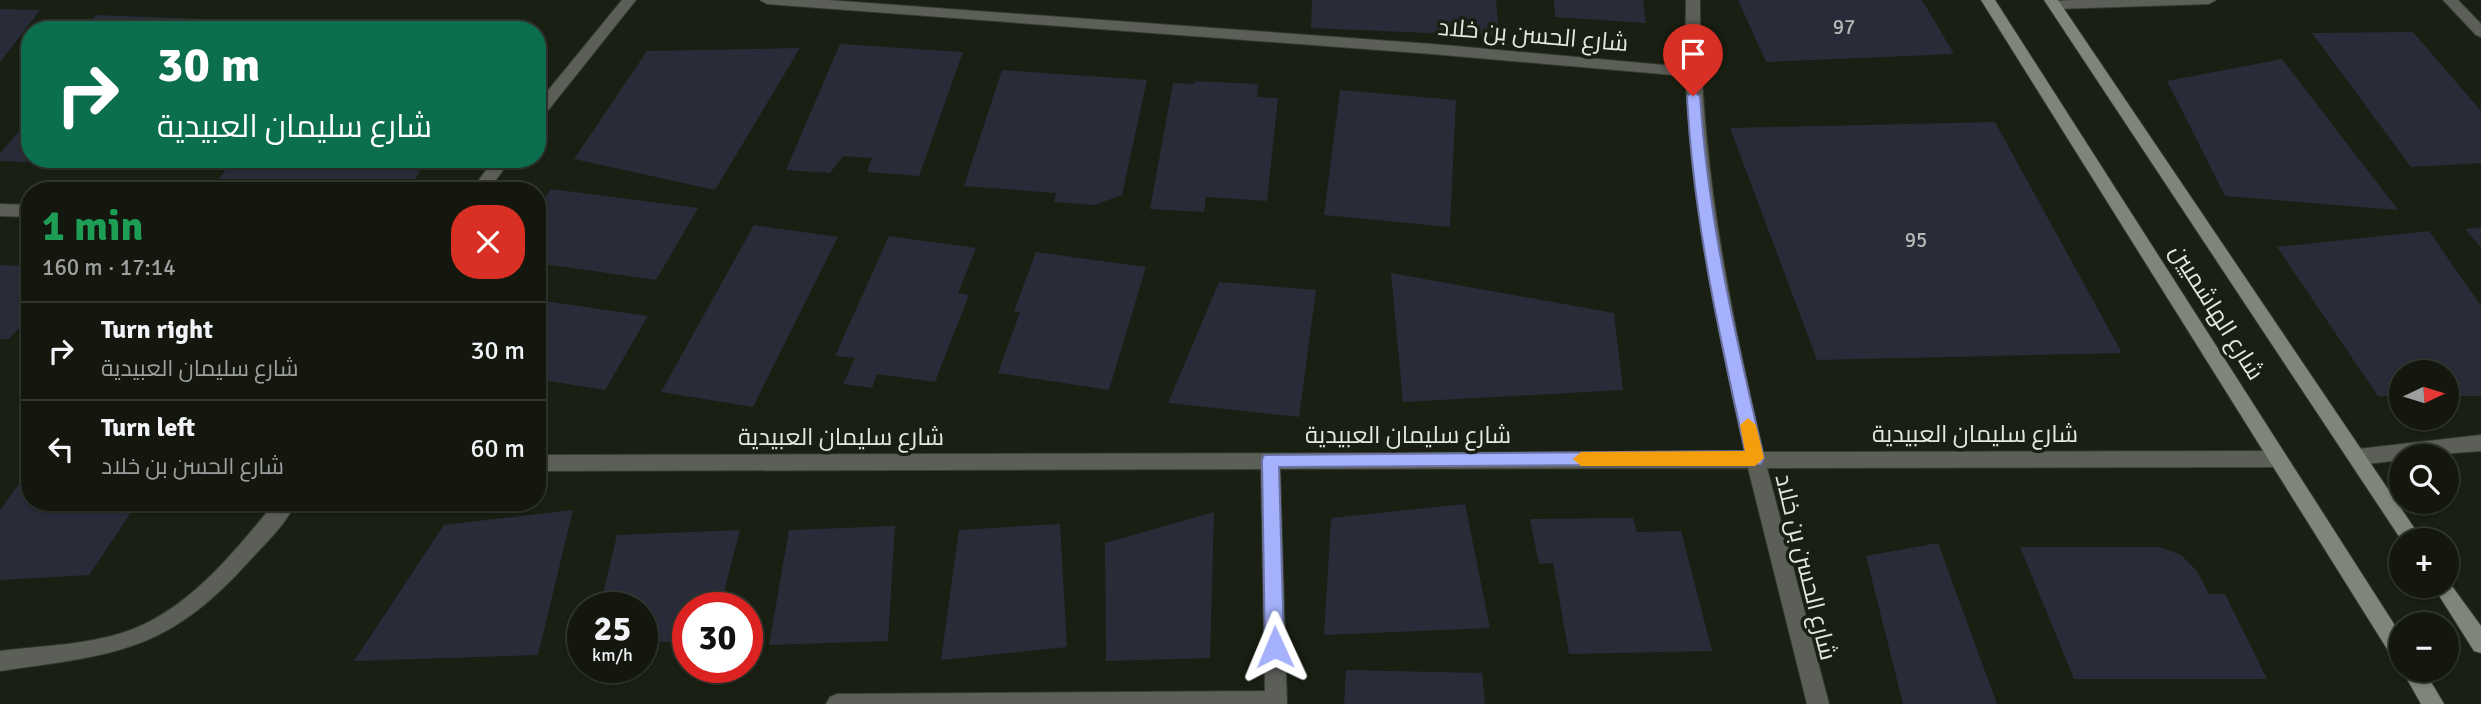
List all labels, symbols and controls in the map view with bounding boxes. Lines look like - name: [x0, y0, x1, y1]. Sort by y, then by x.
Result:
- street label: شارع الحسن بن خلاد: [1436, 12, 1629, 59]
- house number: 97: [1833, 14, 1855, 40]
- pin: [1663, 24, 1723, 96]
- text: 30 m: [157, 35, 260, 95]
- icon: arrive: [1674, 35, 1712, 73]
- icon: right: [42, 49, 133, 140]
- text: شارع سليمان العبيدية: [157, 107, 432, 146]
- text: 1 min: [42, 201, 143, 252]
- button: close: [451, 205, 525, 279]
- house number: 95: [1905, 227, 1927, 253]
- street label: شارع الهاشميين: [2162, 238, 2271, 386]
- text: 160 m · 17:14: [42, 253, 176, 282]
- text: Turn right: [101, 314, 213, 346]
- icon: right: [42, 332, 80, 370]
- text: 30 m: [470, 335, 525, 367]
- text: شارع سليمان العبيدية: [101, 354, 299, 383]
- north arrow: [2389, 360, 2459, 430]
- map controls: [2389, 360, 2459, 682]
- text: Turn left: [101, 412, 195, 444]
- street label: شارع سليمان العبيدية: [1872, 419, 2078, 450]
- street label: شارع سليمان العبيدية: [1305, 420, 1511, 451]
- street label: شارع سليمان العبيدية: [738, 422, 944, 453]
- icon: left: [42, 430, 80, 468]
- text: 60 m: [470, 433, 525, 465]
- button: search: [2389, 444, 2459, 514]
- text: شارع الحسن بن خلاد: [101, 452, 284, 481]
- street label: شارع الحسن بن خلاد: [1767, 471, 1844, 664]
- button: +: [2389, 528, 2459, 598]
- speed limit sign: 30: [672, 592, 763, 683]
- text: 25: [594, 607, 631, 650]
- position arrow: [1238, 610, 1312, 684]
- button: −: [2389, 612, 2459, 682]
- text: km/h: [592, 644, 633, 666]

